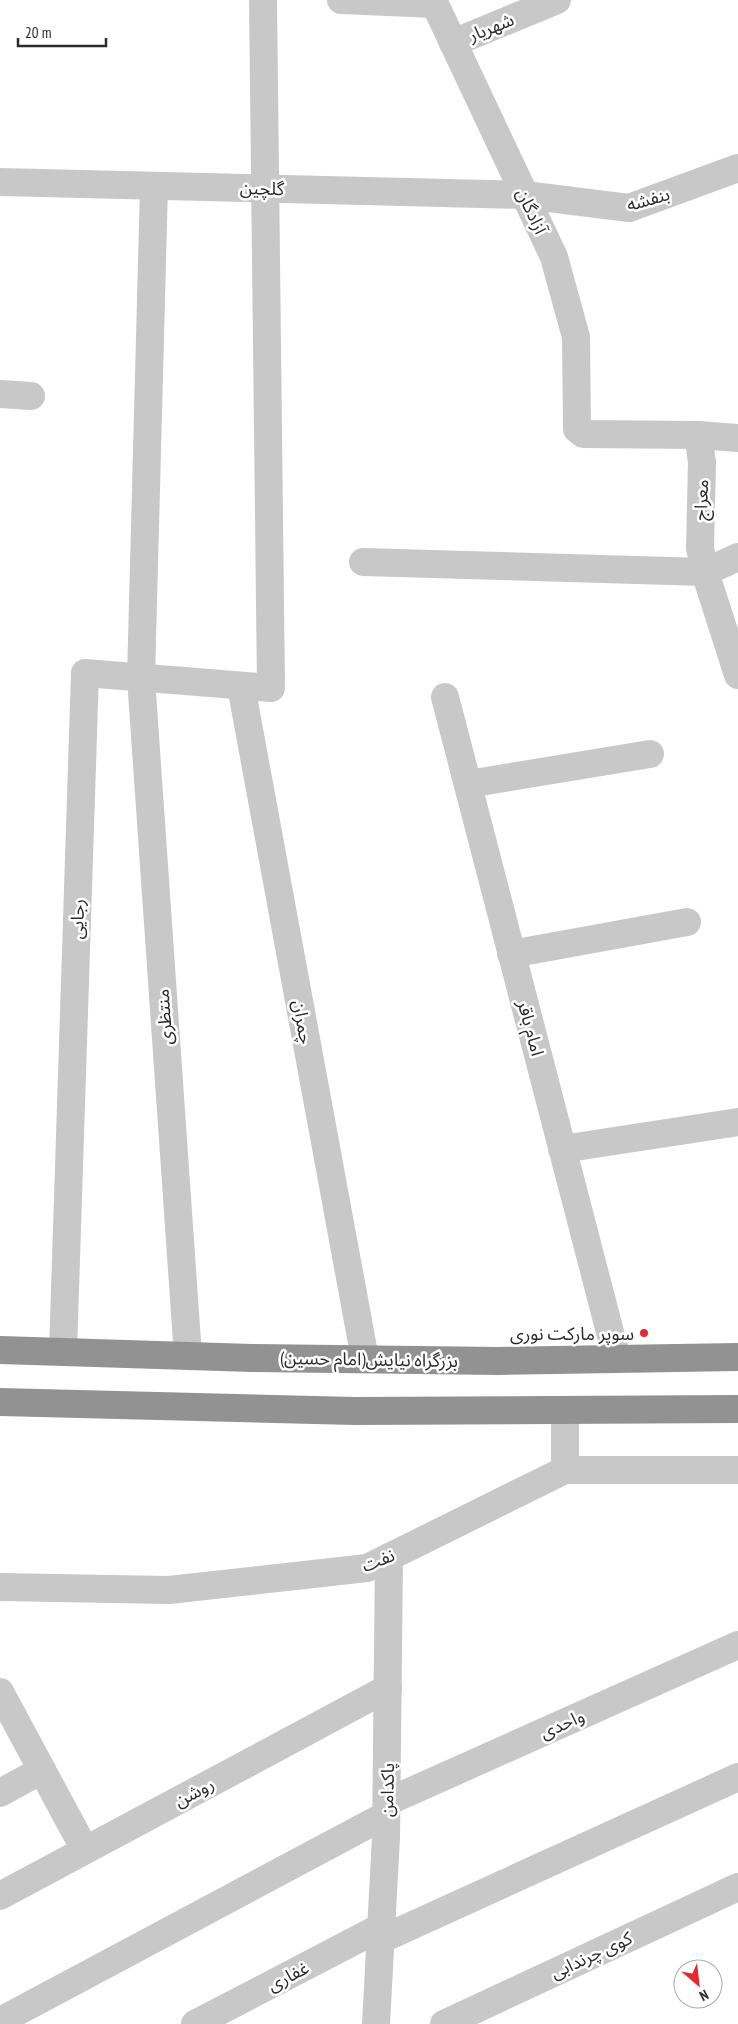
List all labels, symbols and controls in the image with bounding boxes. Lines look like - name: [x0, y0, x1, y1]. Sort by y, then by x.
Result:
- street label: شهریار: [464, 8, 517, 47]
- scale bar: [18, 15, 105, 47]
- text: 20 m: [25, 23, 51, 42]
- street label: گلچین: [240, 176, 285, 200]
- street label: بنفشه: [624, 182, 672, 216]
- street label: آزادگان: [511, 184, 553, 238]
- street label: معراج: [689, 479, 715, 521]
- street label: رجایی: [65, 898, 89, 940]
- street label: منتظری: [151, 988, 177, 1046]
- street label: امام باقر: [509, 997, 549, 1059]
- street label: چمران: [288, 998, 318, 1046]
- place label: سوپر مارکت نوری: [510, 1322, 634, 1345]
- marker: سوپر مارکت نوری: [638, 1327, 650, 1339]
- street label: بزرگراه نیایش(امام حسین): [280, 1346, 458, 1375]
- street label: نفت: [358, 1543, 398, 1577]
- street label: واحدی: [536, 1704, 588, 1744]
- street label: پاکدامن: [375, 1763, 399, 1817]
- street label: روشن: [170, 1772, 218, 1812]
- street label: کوی چرندابی: [547, 1926, 636, 1984]
- street label: غفاری: [263, 1956, 313, 1996]
- north arrow: [673, 1959, 723, 2009]
- text: N: [697, 1986, 712, 2005]

